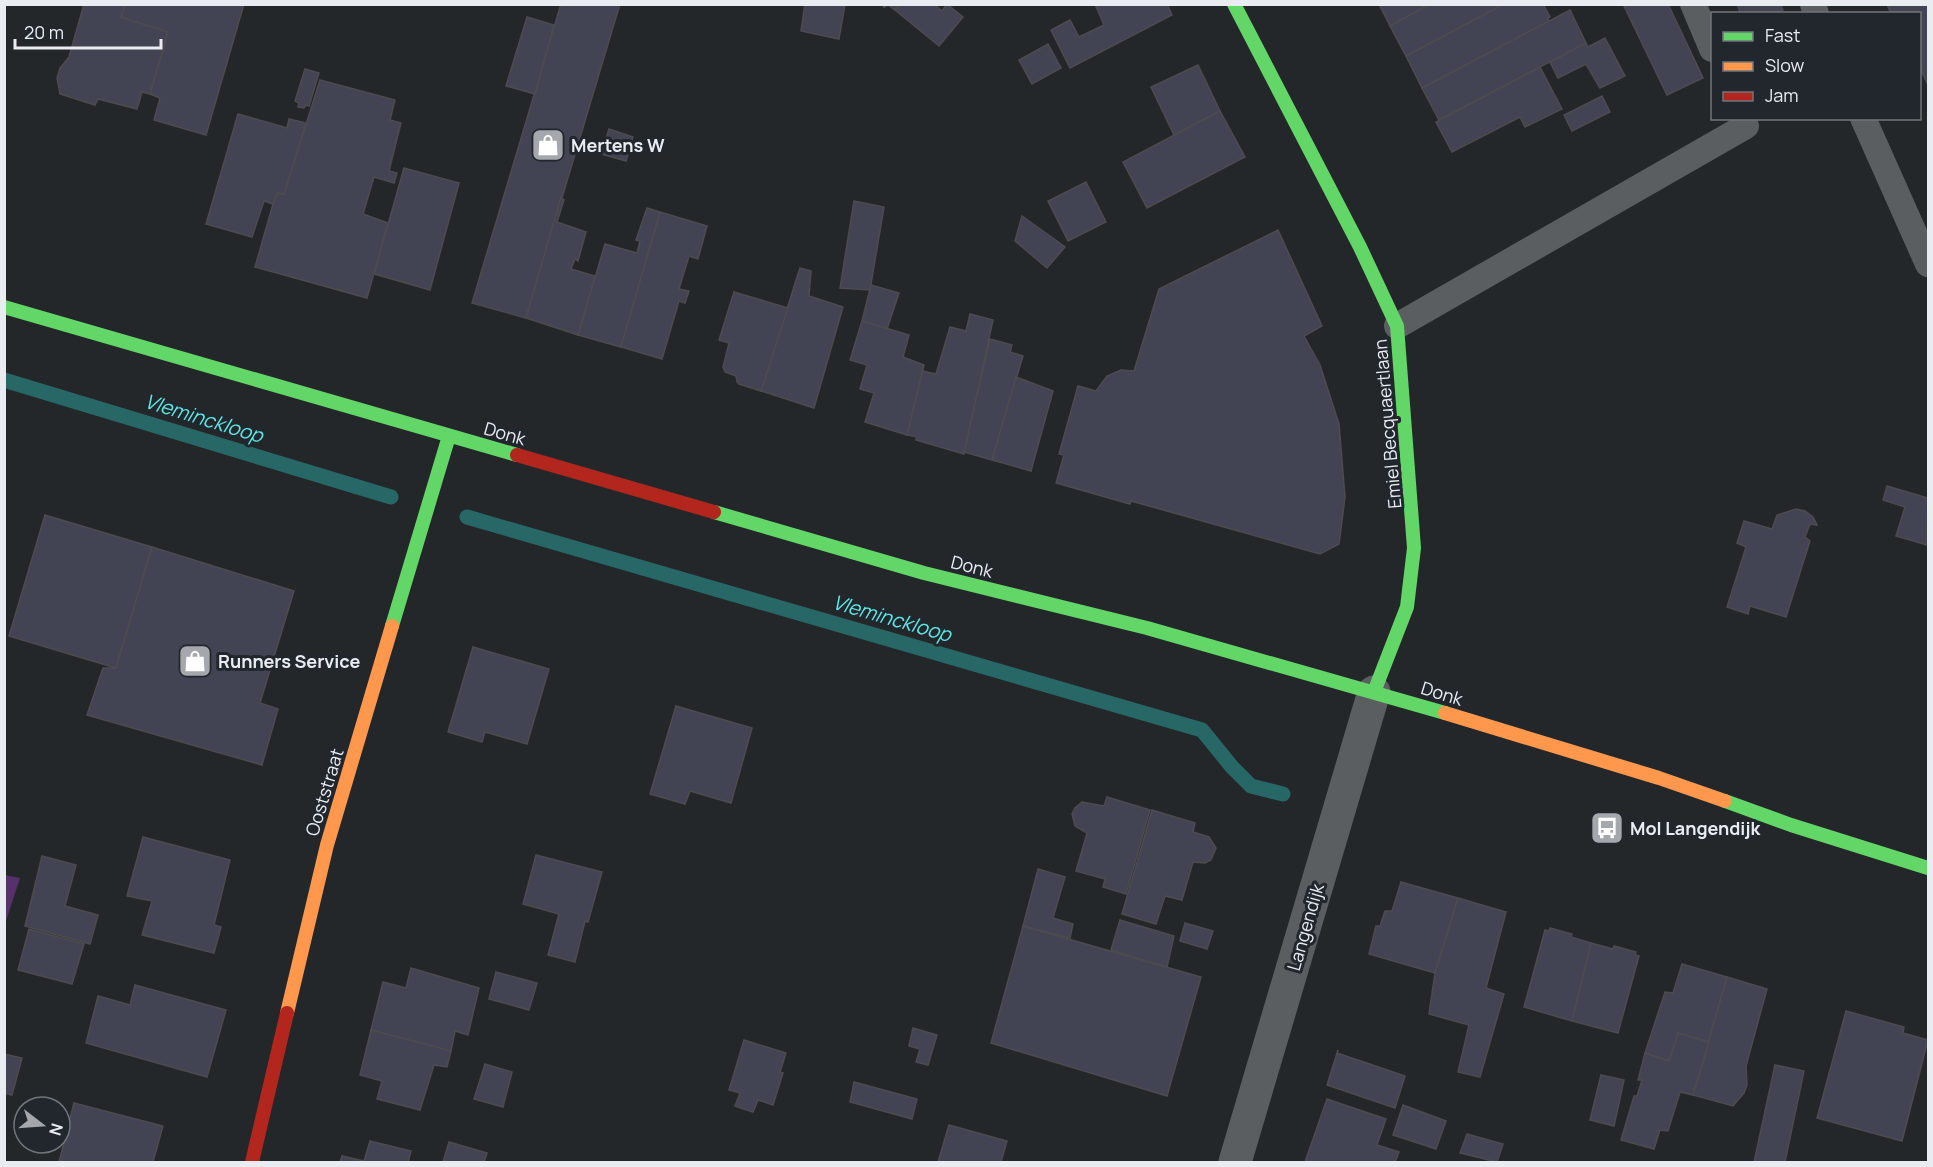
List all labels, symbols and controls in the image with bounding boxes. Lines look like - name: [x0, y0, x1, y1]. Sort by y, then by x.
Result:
- scale bar: [15, 12, 160, 50]
- legend: [1711, 12, 1921, 120]
- text: 20 m: [24, 20, 64, 44]
- text: Fast: [1765, 23, 1800, 47]
- text: Slow: [1765, 53, 1805, 77]
- text: Jam: [1765, 83, 1799, 107]
- shop icon: Mertens W: [530, 127, 566, 163]
- place label: Mertens W: [571, 133, 665, 157]
- street label: Emiel Becquaertlaan: [1368, 338, 1406, 510]
- water label: Vleminckloop: [142, 387, 268, 449]
- street label: Donk: [481, 416, 530, 451]
- street label: Donk: [949, 549, 996, 583]
- water label: Vleminckloop: [829, 588, 956, 648]
- shop icon: Runners Service: [177, 643, 213, 679]
- place label: Runners Service: [218, 649, 360, 673]
- street label: Donk: [1418, 675, 1467, 711]
- street label: Ooststraat: [299, 745, 349, 839]
- bus stop icon: Mol Langendijk: [1589, 810, 1625, 846]
- place label: Mol Langendijk: [1630, 816, 1762, 840]
- street label: Langendijk: [1281, 880, 1329, 973]
- north arrow: [12, 1095, 72, 1155]
- text: N: [44, 1121, 69, 1138]

